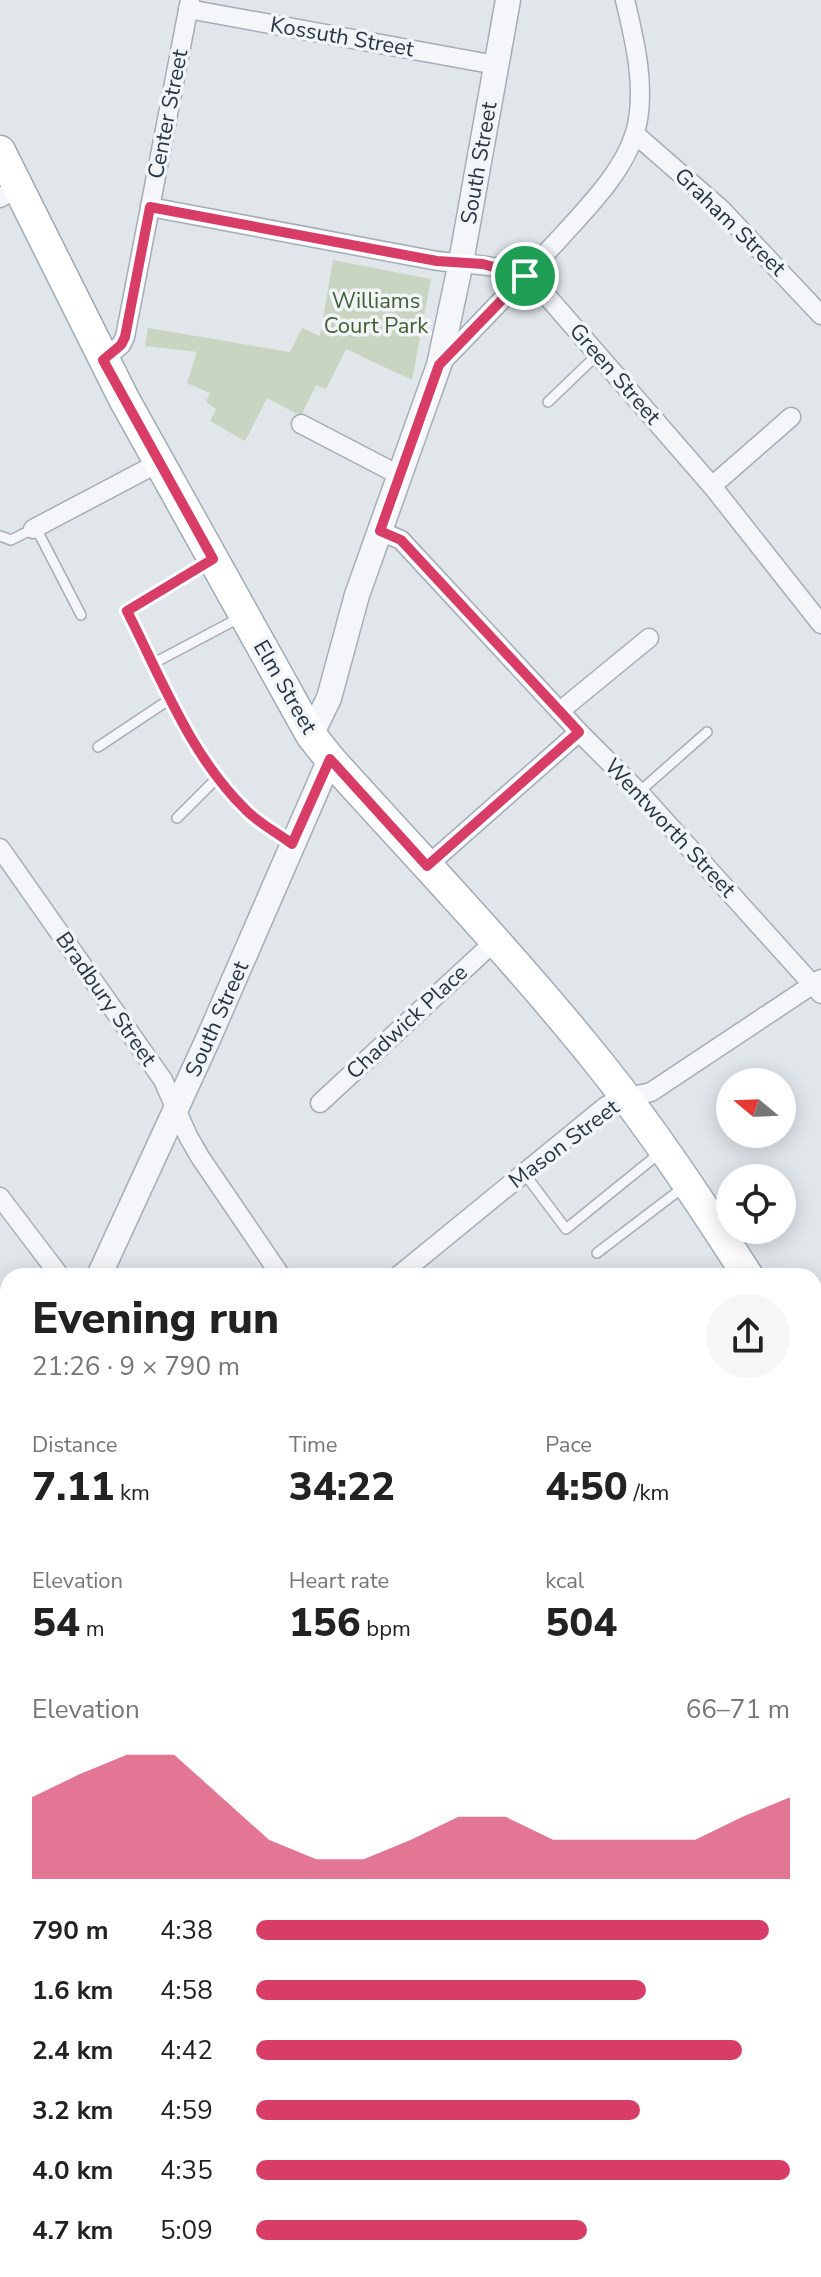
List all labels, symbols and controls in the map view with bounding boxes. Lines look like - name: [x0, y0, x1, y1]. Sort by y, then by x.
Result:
- street label: Kossuth Street: [268, 10, 416, 64]
- street label: Center Street: [141, 47, 195, 181]
- street label: South Street: [453, 99, 505, 227]
- street label: Graham Street: [668, 161, 792, 283]
- pin: [491, 242, 559, 310]
- icon: arrive: [503, 254, 547, 298]
- park label: Williams Court Park: [324, 286, 429, 341]
- street label: Green Street: [563, 317, 668, 431]
- street label: Elm Street: [246, 635, 324, 740]
- street label: Wentworth Street: [598, 752, 743, 904]
- street label: Bradbury Street: [48, 926, 164, 1072]
- street label: South Street: [178, 956, 256, 1082]
- street label: Chadwick Place: [340, 958, 474, 1086]
- north arrow: [716, 1068, 796, 1148]
- map controls: [716, 1068, 796, 1244]
- street label: Mason Street: [502, 1092, 626, 1196]
- button: locate: [716, 1164, 796, 1244]
- text: Evening run: [32, 1289, 279, 1349]
- button: share: [706, 1294, 790, 1378]
- text: 21:26 · 9 × 790 m: [32, 1349, 240, 1384]
- text: Distance: [32, 1430, 117, 1460]
- text: Time: [289, 1430, 338, 1460]
- text: Pace: [545, 1430, 592, 1460]
- text: 7.11: [32, 1460, 114, 1514]
- text: 34:22: [289, 1460, 395, 1514]
- text: 4:50: [545, 1460, 628, 1514]
- text: km: [114, 1478, 150, 1508]
- text: /km: [628, 1478, 669, 1508]
- text: Elevation: [32, 1566, 123, 1596]
- text: Heart rate: [289, 1566, 389, 1596]
- text: kcal: [545, 1566, 584, 1596]
- text: 54: [32, 1596, 80, 1650]
- text: 156: [289, 1596, 361, 1650]
- text: 504: [545, 1596, 617, 1650]
- text: m: [80, 1614, 105, 1644]
- text: bpm: [361, 1614, 411, 1644]
- text: Elevation: [32, 1692, 140, 1727]
- text: 66–71 m: [686, 1692, 790, 1727]
- text: 790 m: [32, 1913, 109, 1948]
- text: 4:38: [160, 1913, 213, 1948]
- text: 1.6 km: [32, 1973, 113, 2008]
- text: 4:58: [160, 1973, 213, 2008]
- text: 2.4 km: [32, 2033, 113, 2068]
- text: 4:42: [160, 2033, 213, 2068]
- text: 3.2 km: [32, 2093, 113, 2128]
- text: 4:59: [160, 2093, 213, 2128]
- text: 4.0 km: [32, 2153, 113, 2188]
- text: 4:35: [160, 2153, 213, 2188]
- text: 4.7 km: [32, 2213, 113, 2248]
- text: 5:09: [160, 2213, 213, 2248]

